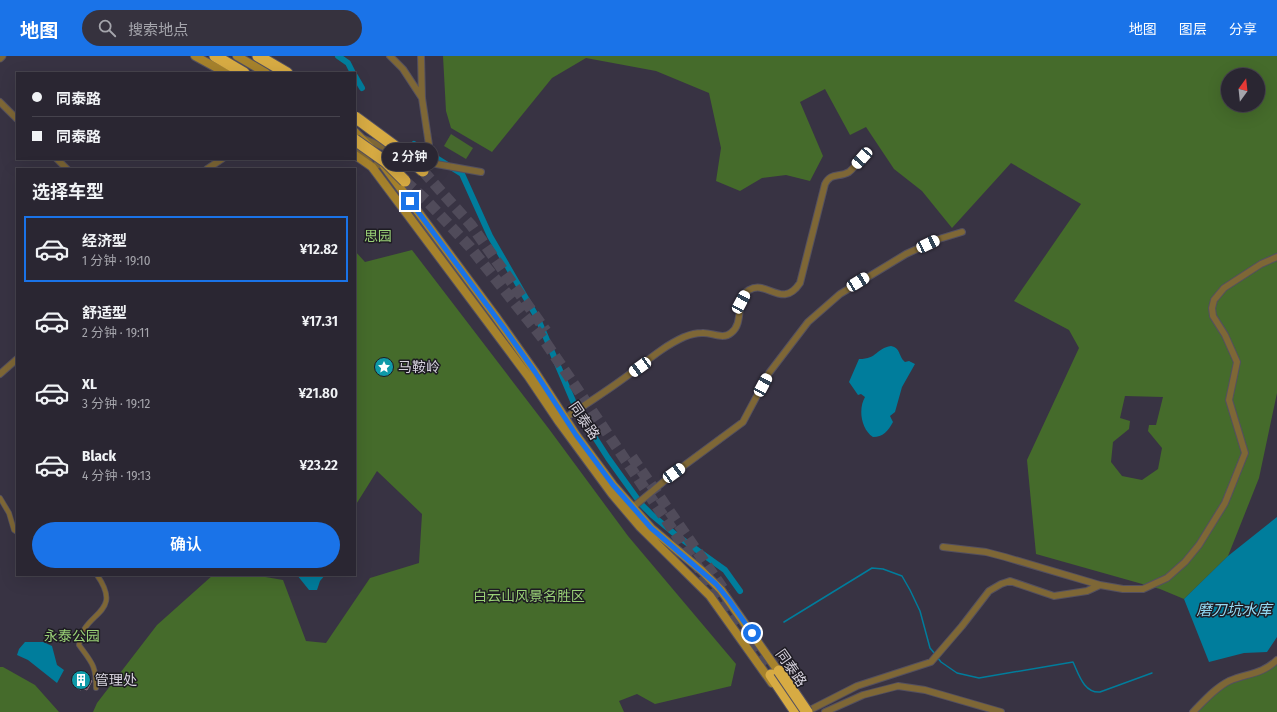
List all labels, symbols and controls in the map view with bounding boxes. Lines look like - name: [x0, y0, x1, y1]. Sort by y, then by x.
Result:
- search box: [82, 10, 362, 46]
- icon: search: [96, 17, 118, 39]
- text: 地图: [20, 19, 58, 42]
- text: 搜索地点: [128, 21, 188, 39]
- text: 地图: [1129, 21, 1157, 38]
- text: 图层: [1179, 21, 1207, 38]
- text: 分享: [1229, 21, 1257, 38]
- north arrow: [1221, 68, 1265, 112]
- map controls: [1221, 68, 1265, 112]
- text: 同泰路: [56, 90, 101, 108]
- text: 同泰路: [56, 128, 101, 146]
- callout: 2 分钟: [382, 143, 438, 171]
- car: [850, 145, 874, 171]
- text: 2 分钟: [393, 149, 427, 164]
- text: 选择车型: [32, 181, 104, 203]
- route end: [401, 192, 419, 210]
- park label: 思园: [364, 228, 392, 245]
- icon: car: [34, 231, 70, 267]
- text: 经济型: [82, 232, 127, 250]
- car: [915, 233, 941, 255]
- text: ¥12.82: [300, 240, 338, 258]
- text: 1 分钟 · 19:10: [82, 253, 150, 268]
- car: [845, 271, 871, 293]
- car: [730, 289, 752, 315]
- icon: car: [34, 303, 70, 339]
- text: 舒适型: [82, 304, 127, 322]
- text: ¥17.31: [302, 312, 338, 330]
- text: 2 分钟 · 19:11: [82, 325, 149, 340]
- car: [627, 355, 653, 379]
- place icon: 马鞍岭: [373, 356, 395, 378]
- place label: 马鞍岭: [398, 359, 440, 376]
- car: [752, 372, 774, 398]
- icon: car: [34, 375, 70, 411]
- text: XL: [82, 375, 97, 393]
- text: ¥21.80: [298, 384, 338, 402]
- text: 3 分钟 · 19:12: [82, 396, 150, 411]
- street label: 同泰路: [565, 399, 603, 443]
- icon: car: [34, 447, 70, 483]
- text: Black: [82, 447, 116, 465]
- text: ¥23.22: [300, 456, 338, 474]
- car: [661, 461, 687, 485]
- text: 4 分钟 · 19:13: [82, 468, 151, 483]
- button: 确认: [32, 522, 340, 568]
- park label: 白云山风景名胜区: [473, 588, 585, 605]
- water label: 磨刀坑水库: [1196, 601, 1274, 619]
- route start: [743, 624, 761, 642]
- park label: 永泰公园: [44, 628, 100, 645]
- street label: 同泰路: [772, 646, 810, 690]
- building icon: 管理处: [70, 669, 92, 691]
- place label: 管理处: [95, 672, 137, 689]

